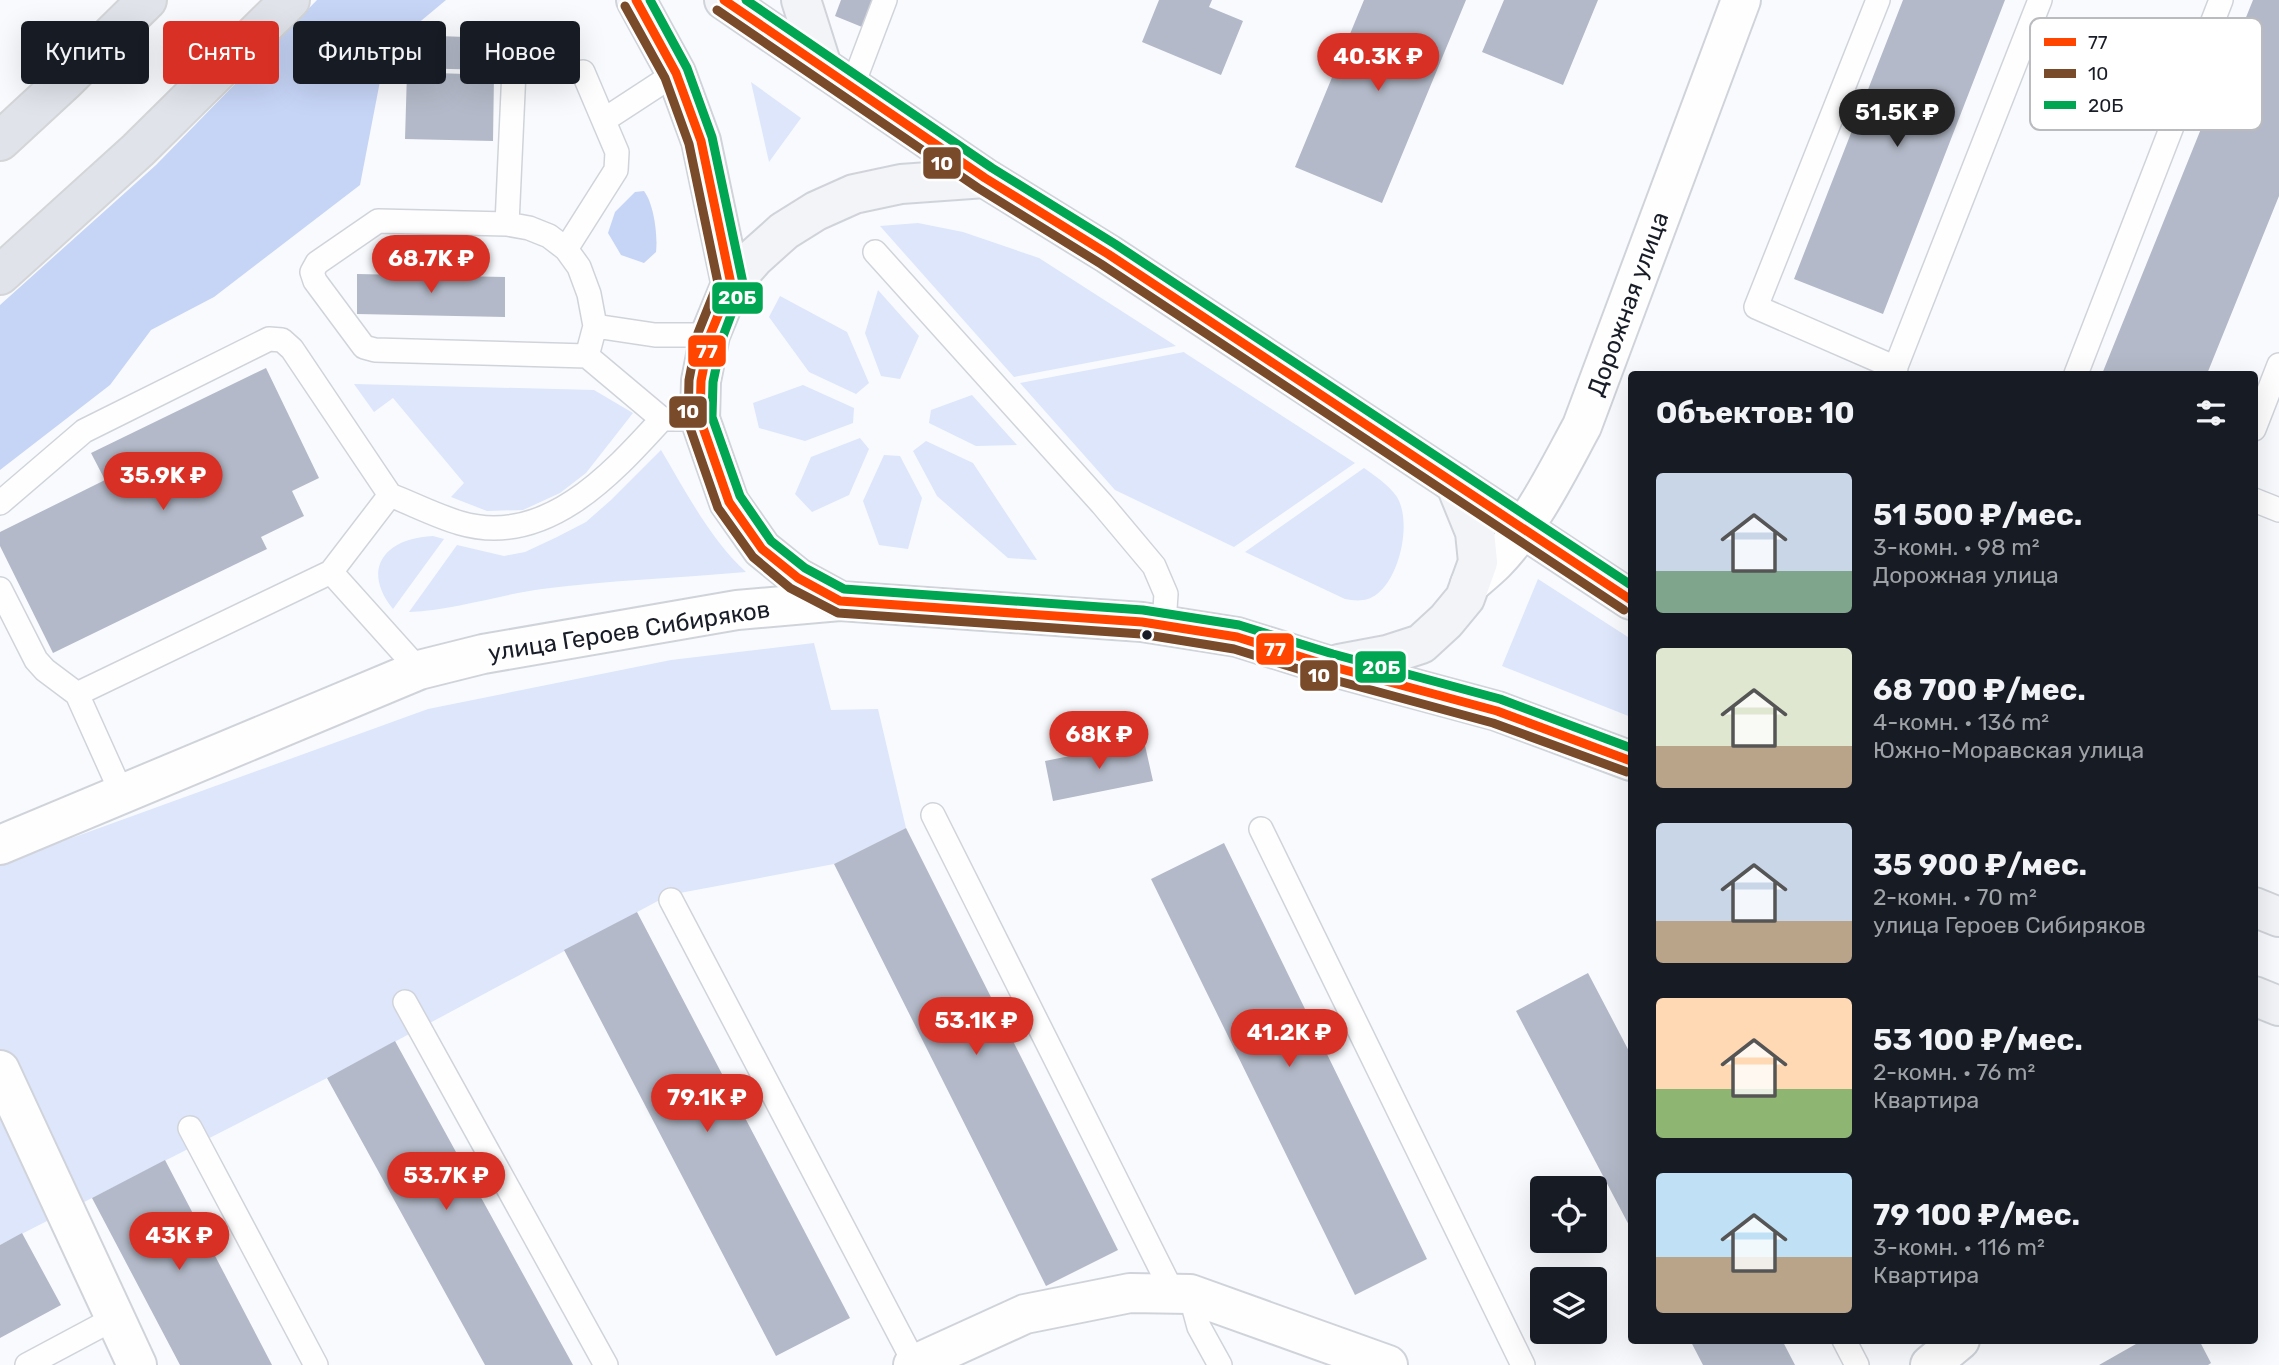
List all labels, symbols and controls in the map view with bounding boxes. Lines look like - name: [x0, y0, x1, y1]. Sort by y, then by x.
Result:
- legend: [2030, 18, 2262, 130]
- chip: Купить: [21, 21, 149, 84]
- chip: Снять: [163, 21, 279, 84]
- chip: Фильтры: [293, 21, 446, 84]
- chip: Новое: [460, 21, 580, 84]
- text: 77: [2088, 31, 2108, 54]
- pin: 40.3K ₽: [1313, 34, 1443, 93]
- text: 40.3K ₽: [1333, 42, 1423, 70]
- text: 10: [2088, 62, 2108, 85]
- pin: 51.5K ₽: [1832, 90, 1962, 149]
- text: 20Б: [2088, 94, 2123, 117]
- text: 51.5K ₽: [1855, 98, 1939, 126]
- line badge: 10: [922, 146, 962, 180]
- text: 10: [931, 152, 953, 175]
- street label: Дорожная улица: [1582, 208, 1674, 400]
- pin: 68.7K ₽: [366, 236, 496, 295]
- text: 68.7K ₽: [388, 244, 474, 272]
- line badge: 20Б: [711, 281, 764, 315]
- text: 20Б: [718, 286, 756, 309]
- line badge: 77: [687, 334, 727, 368]
- text: 77: [696, 340, 718, 363]
- icon: filters: [2192, 394, 2230, 432]
- line badge: 10: [668, 395, 708, 429]
- text: Объектов: 10: [1656, 395, 1855, 431]
- text: 10: [677, 400, 699, 423]
- pin: 35.9K ₽: [98, 452, 228, 512]
- text: 35.9K ₽: [120, 461, 206, 489]
- text: 51 500 ₽/мес.: [1873, 497, 2082, 533]
- icon: home: [1712, 501, 1796, 585]
- text: 3-комн. · 98 m²: [1873, 533, 2039, 561]
- text: Дорожная улица: [1873, 561, 2059, 589]
- street label: улица Героев Сибиряков: [486, 595, 772, 667]
- unlabelled marker: [1140, 628, 1154, 642]
- line badge: 77: [1255, 632, 1295, 666]
- text: 77: [1264, 638, 1286, 661]
- line badge: 20Б: [1354, 650, 1407, 684]
- text: 20Б: [1362, 656, 1400, 679]
- line badge: 10: [1299, 659, 1339, 692]
- text: 10: [1308, 664, 1330, 687]
- text: 68 700 ₽/мес.: [1873, 672, 2086, 708]
- icon: home: [1712, 676, 1796, 760]
- text: 4-комн. · 136 m²: [1873, 708, 2049, 736]
- pin: 68K ₽: [1050, 712, 1148, 771]
- text: 68K ₽: [1065, 720, 1133, 748]
- text: Южно-Моравская улица: [1873, 736, 2144, 764]
- text: 35 900 ₽/мес.: [1873, 847, 2087, 883]
- icon: home: [1712, 851, 1796, 935]
- text: 2-комн. · 70 m²: [1873, 883, 2037, 911]
- text: улица Героев Сибиряков: [1873, 911, 2146, 939]
- pin: 53.1K ₽: [911, 998, 1041, 1057]
- text: 53.1K ₽: [934, 1006, 1018, 1034]
- pin: 41.2K ₽: [1224, 1010, 1354, 1069]
- text: 41.2K ₽: [1247, 1018, 1331, 1046]
- text: 53 100 ₽/мес.: [1873, 1022, 2083, 1058]
- icon: home: [1712, 1026, 1796, 1110]
- text: 2-комн. · 76 m²: [1873, 1058, 2035, 1086]
- pin: 79.1K ₽: [642, 1074, 772, 1134]
- text: 79.1K ₽: [667, 1083, 747, 1111]
- text: Квартира: [1873, 1086, 1979, 1114]
- pin: 53.7K ₽: [381, 1152, 511, 1212]
- text: 53.7K ₽: [403, 1161, 489, 1189]
- map controls: [1530, 1176, 1607, 1344]
- button: locate: [1530, 1176, 1607, 1253]
- text: 79 100 ₽/мес.: [1873, 1197, 2080, 1233]
- icon: home: [1712, 1201, 1796, 1285]
- pin: 43K ₽: [130, 1212, 228, 1272]
- text: 43K ₽: [145, 1221, 213, 1249]
- text: 3-комн. · 116 m²: [1873, 1233, 2045, 1261]
- text: Квартира: [1873, 1261, 1979, 1289]
- button: layers: [1530, 1267, 1607, 1344]

